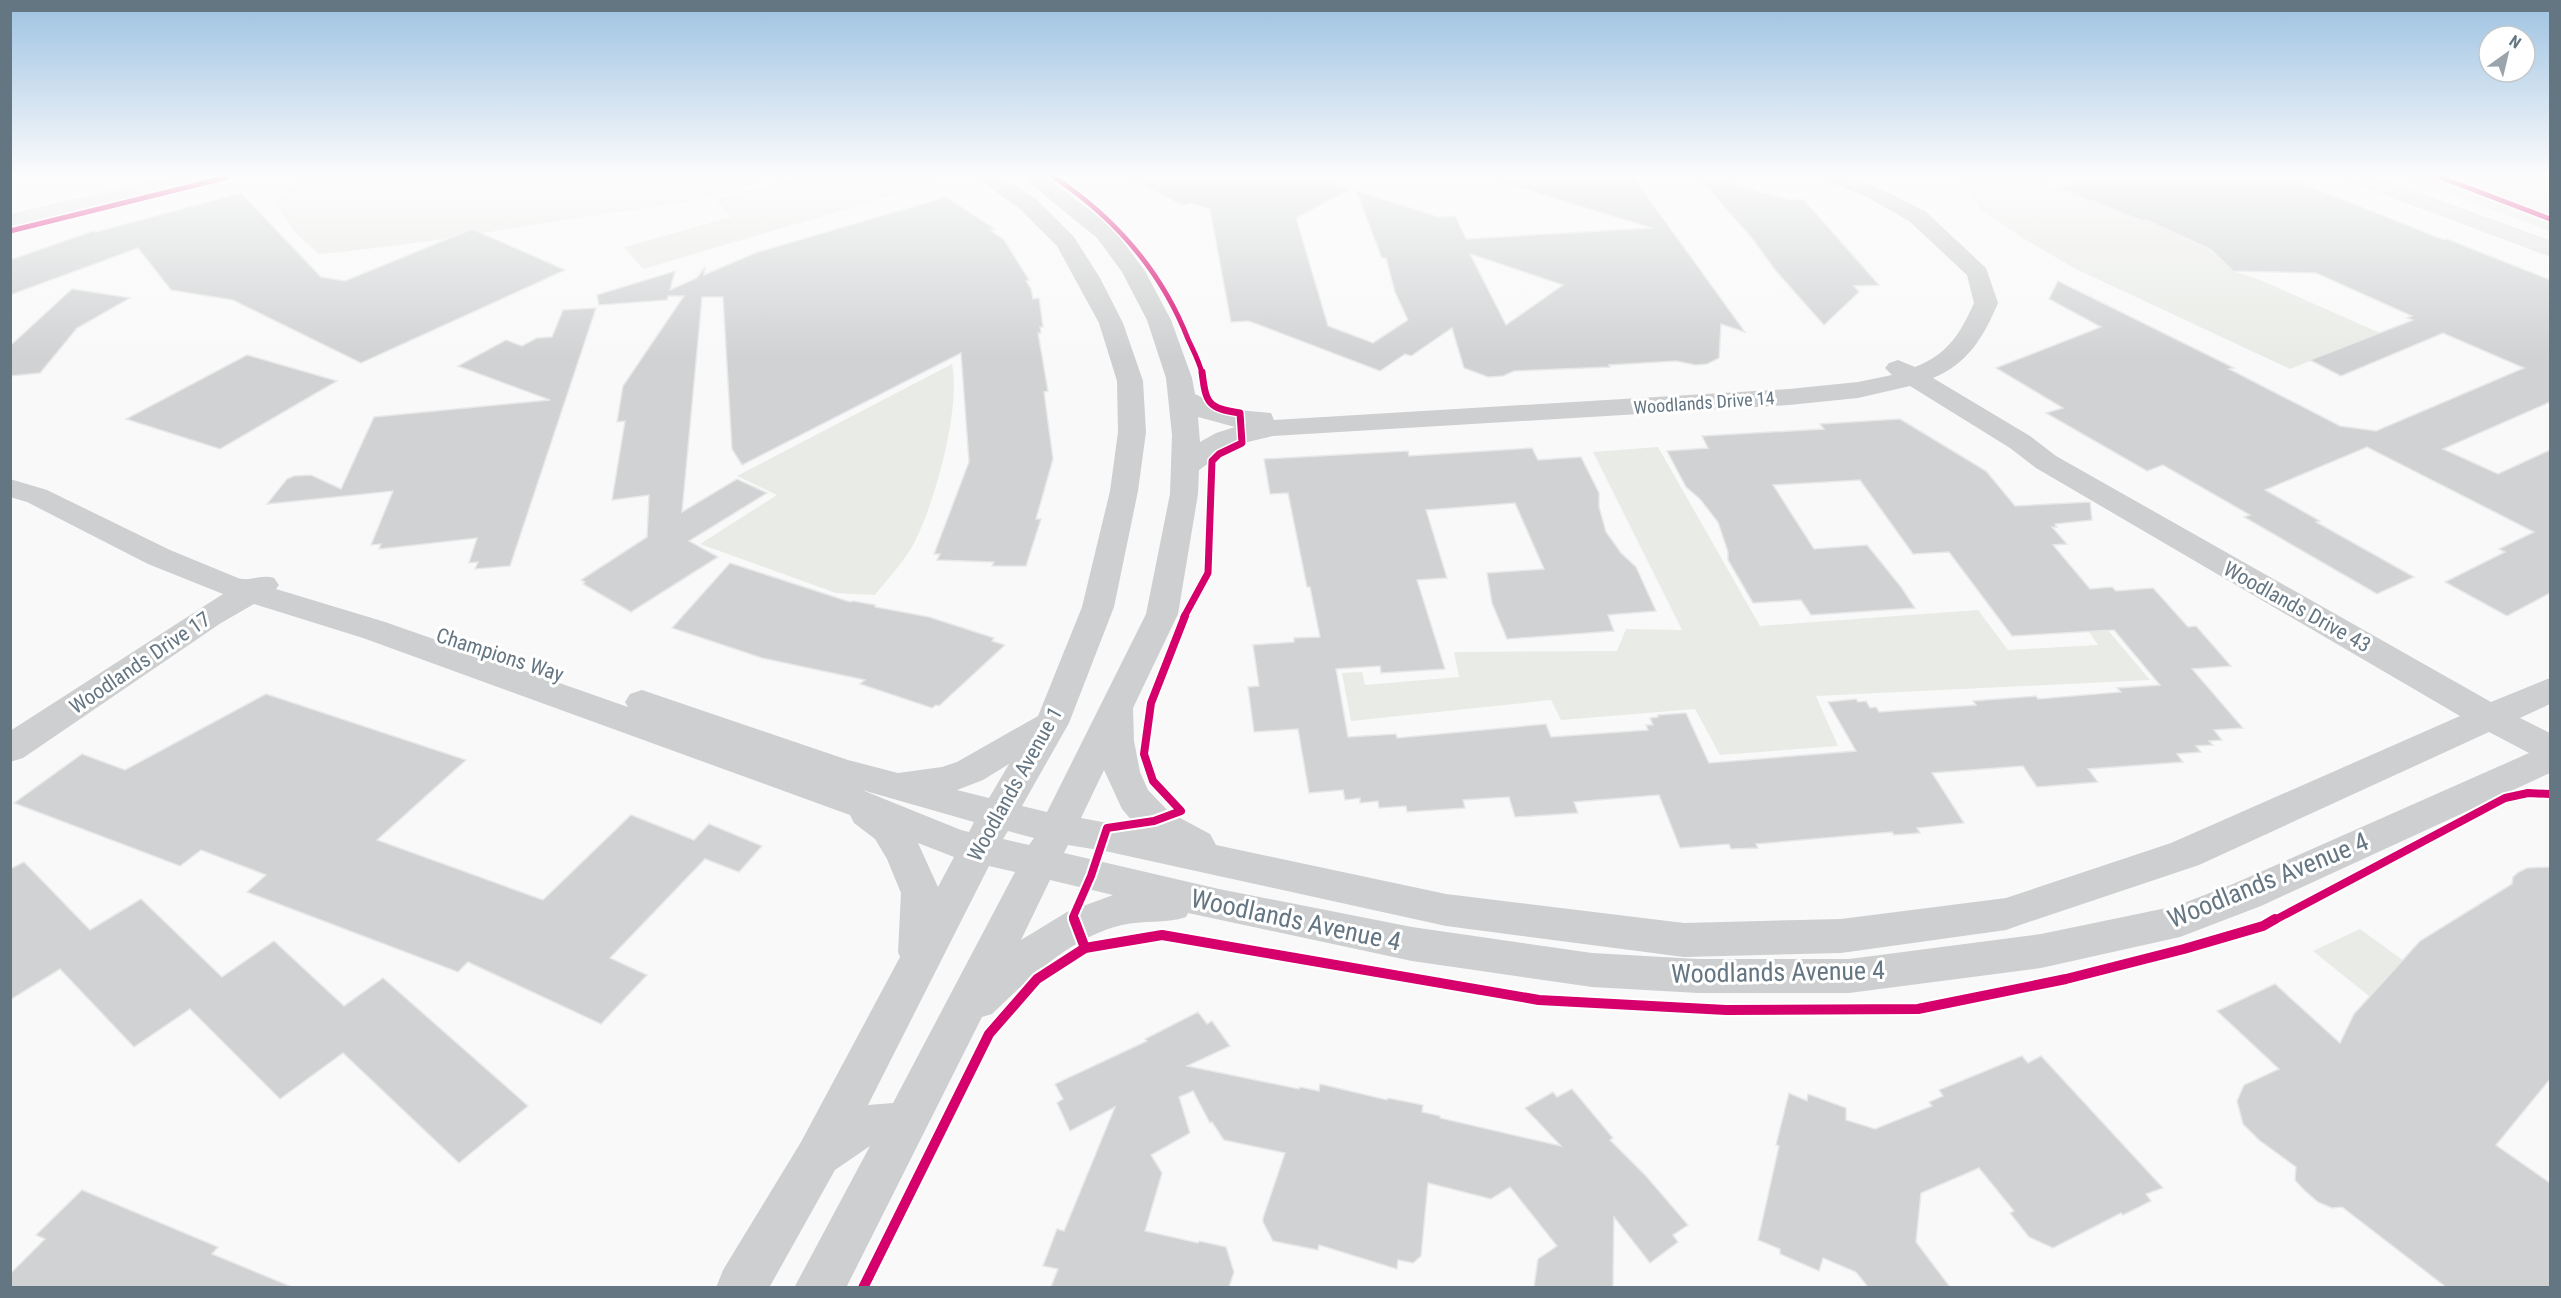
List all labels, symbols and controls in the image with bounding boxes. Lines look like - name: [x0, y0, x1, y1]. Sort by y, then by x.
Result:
- north arrow: [2477, 24, 2537, 84]
- text: N: [2506, 31, 2524, 53]
- street label: Woodlands Drive 14: [1633, 387, 1775, 418]
- street label: Woodlands Drive 43: [2219, 557, 2375, 657]
- street label: Woodlands Drive 17: [65, 607, 215, 719]
- street label: Champions Way: [433, 623, 567, 687]
- street label: Woodlands Avenue 1: [963, 703, 1067, 865]
- street label: Woodlands Avenue 4: [2163, 826, 2373, 934]
- street label: Woodlands Avenue 4: [1188, 883, 1404, 957]
- street label: Woodlands Avenue 4: [1671, 955, 1885, 989]

